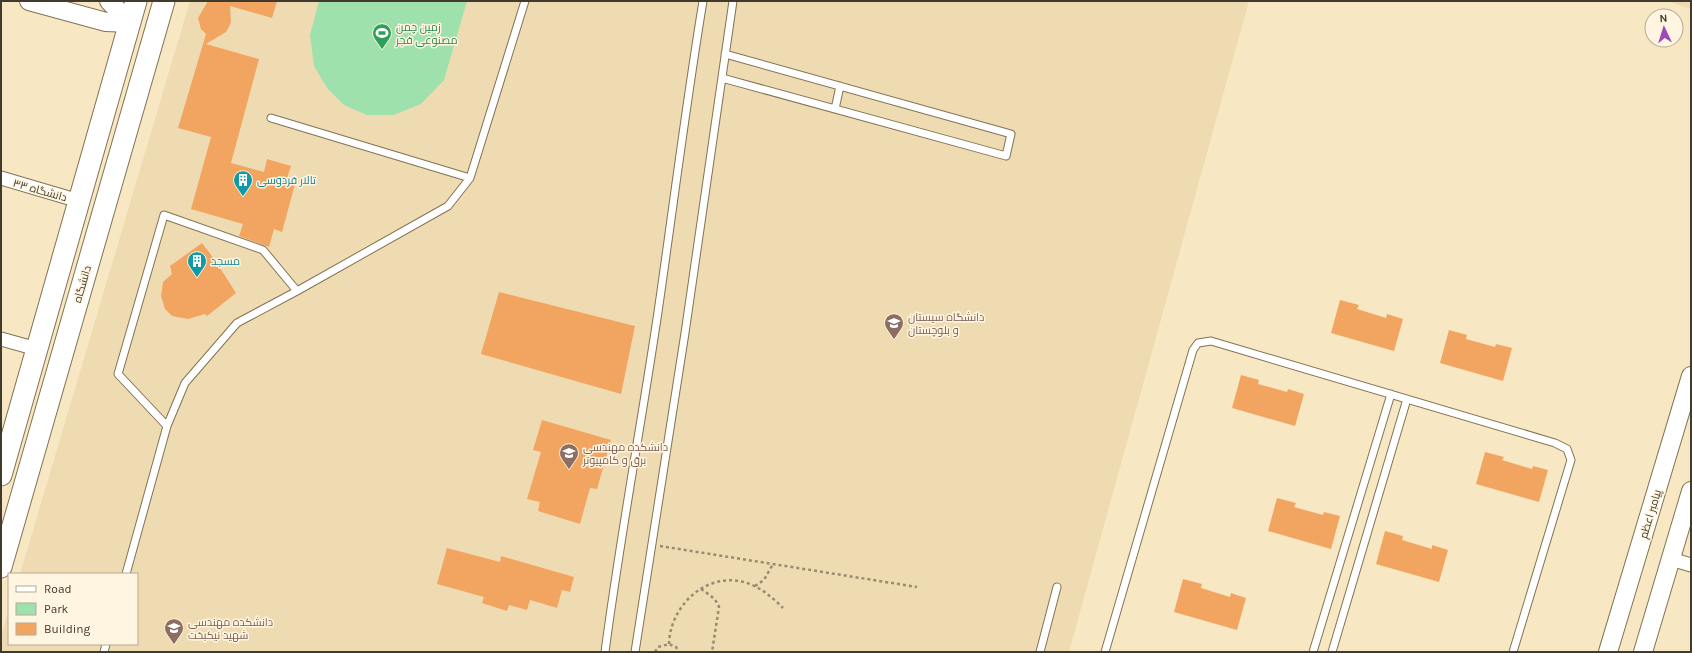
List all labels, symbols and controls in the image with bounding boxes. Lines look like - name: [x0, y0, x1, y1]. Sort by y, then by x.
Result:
- north arrow: [1644, 8, 1684, 48]
- text: N: [1659, 12, 1668, 25]
- place label: زمین چمن مصنوعی فجر: [395, 21, 458, 47]
- sports icon: زمین چمن مصنوعی فجر: [371, 22, 393, 50]
- building icon: تالار فردوسی: [232, 169, 254, 197]
- place label: تالار فردوسی: [257, 174, 316, 187]
- street label: دانشگاه ۳۳: [11, 177, 68, 204]
- building icon: مسجد: [186, 250, 208, 278]
- place label: مسجد: [211, 255, 240, 268]
- street label: دانشگاه: [71, 264, 94, 304]
- place label: دانشگاه سیستان و بلوچستان: [908, 311, 984, 337]
- school or university icon: دانشگاه سیستان و بلوچستان: [883, 312, 905, 340]
- place label: دانشکده مهندسی برق و کامپیوتر: [582, 441, 668, 467]
- school or university icon: دانشکده مهندسی برق و کامپیوتر: [558, 442, 580, 470]
- street label: پیامبر اعظم: [1637, 488, 1665, 541]
- legend: [8, 573, 138, 645]
- text: Road: [44, 582, 72, 596]
- text: Park: [44, 602, 69, 616]
- place label: دانشکده مهندسی شهید نیکبخت: [188, 616, 273, 642]
- school or university icon: دانشکده مهندسی شهید نیکبخت: [163, 617, 185, 645]
- text: Building: [44, 622, 91, 636]

